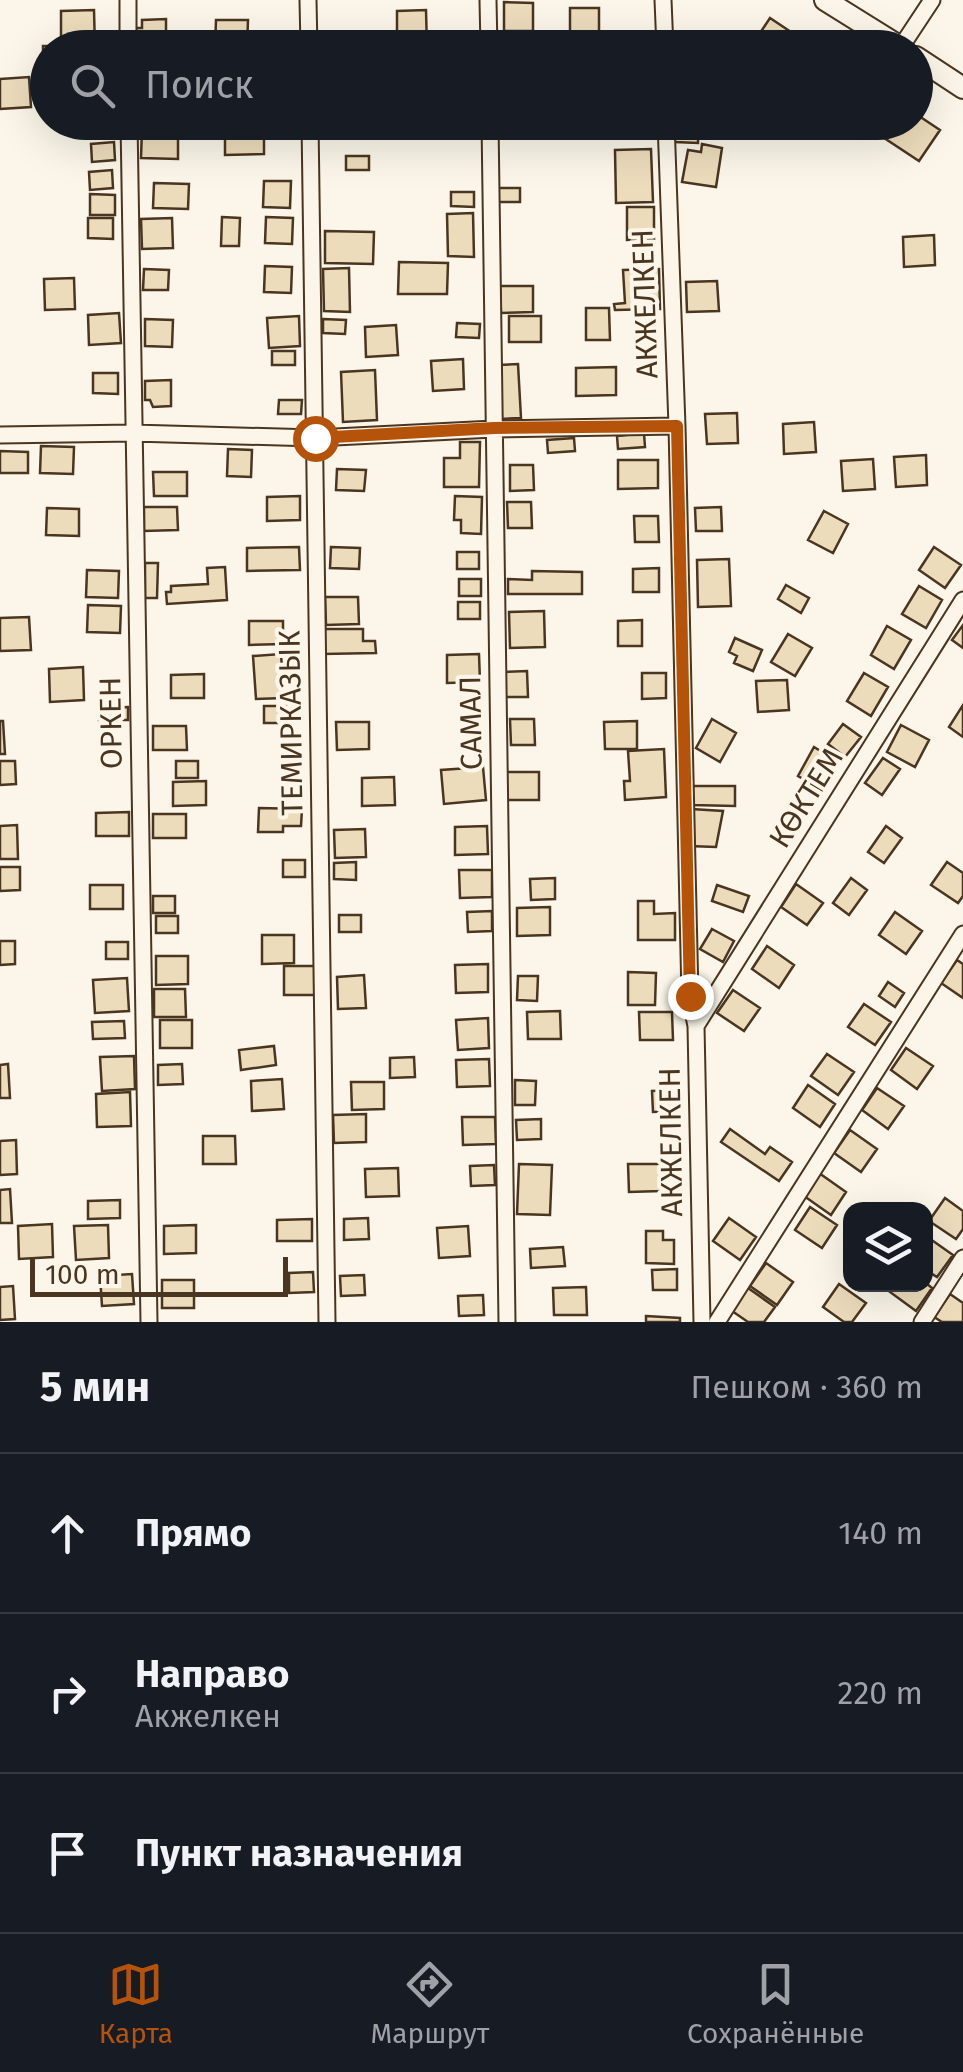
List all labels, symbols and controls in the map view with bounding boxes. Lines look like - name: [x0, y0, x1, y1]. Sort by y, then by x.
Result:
- search box: [30, 30, 933, 140]
- icon: search: [65, 58, 120, 113]
- text: Поиск: [145, 62, 254, 108]
- street label: АКЖЕЛКЕН: [624, 229, 666, 379]
- route start: [293, 416, 339, 462]
- street label: ТЕМИРКАЗЫК: [271, 630, 311, 816]
- street label: САМАЛ: [452, 676, 490, 770]
- street label: ОРКЕН: [92, 677, 130, 769]
- street label: КӨКТЕМ: [761, 742, 851, 854]
- route end: [668, 974, 714, 1020]
- street label: АКЖЕЛКЕН: [652, 1067, 690, 1217]
- map controls: [843, 1202, 933, 1292]
- button: layers: [843, 1202, 933, 1292]
- scale bar: [30, 1252, 288, 1296]
- text: 100 m: [45, 1258, 120, 1291]
- text: 5 мин: [40, 1362, 150, 1412]
- text: Пешком · 360 m: [691, 1368, 923, 1406]
- icon: ahead: [40, 1506, 95, 1561]
- text: Прямо: [135, 1510, 251, 1556]
- text: 140 m: [838, 1514, 923, 1552]
- text: Направо: [135, 1651, 289, 1697]
- icon: right: [40, 1666, 95, 1721]
- text: 220 m: [838, 1674, 923, 1712]
- text: Акжелкен: [135, 1697, 281, 1735]
- icon: arrive: [40, 1826, 95, 1881]
- text: Пункт назначения: [135, 1830, 463, 1876]
- tab: Карта: [99, 1957, 173, 2050]
- tab: Маршрут: [371, 1957, 489, 2050]
- tab: Сохранённые: [687, 1957, 864, 2050]

